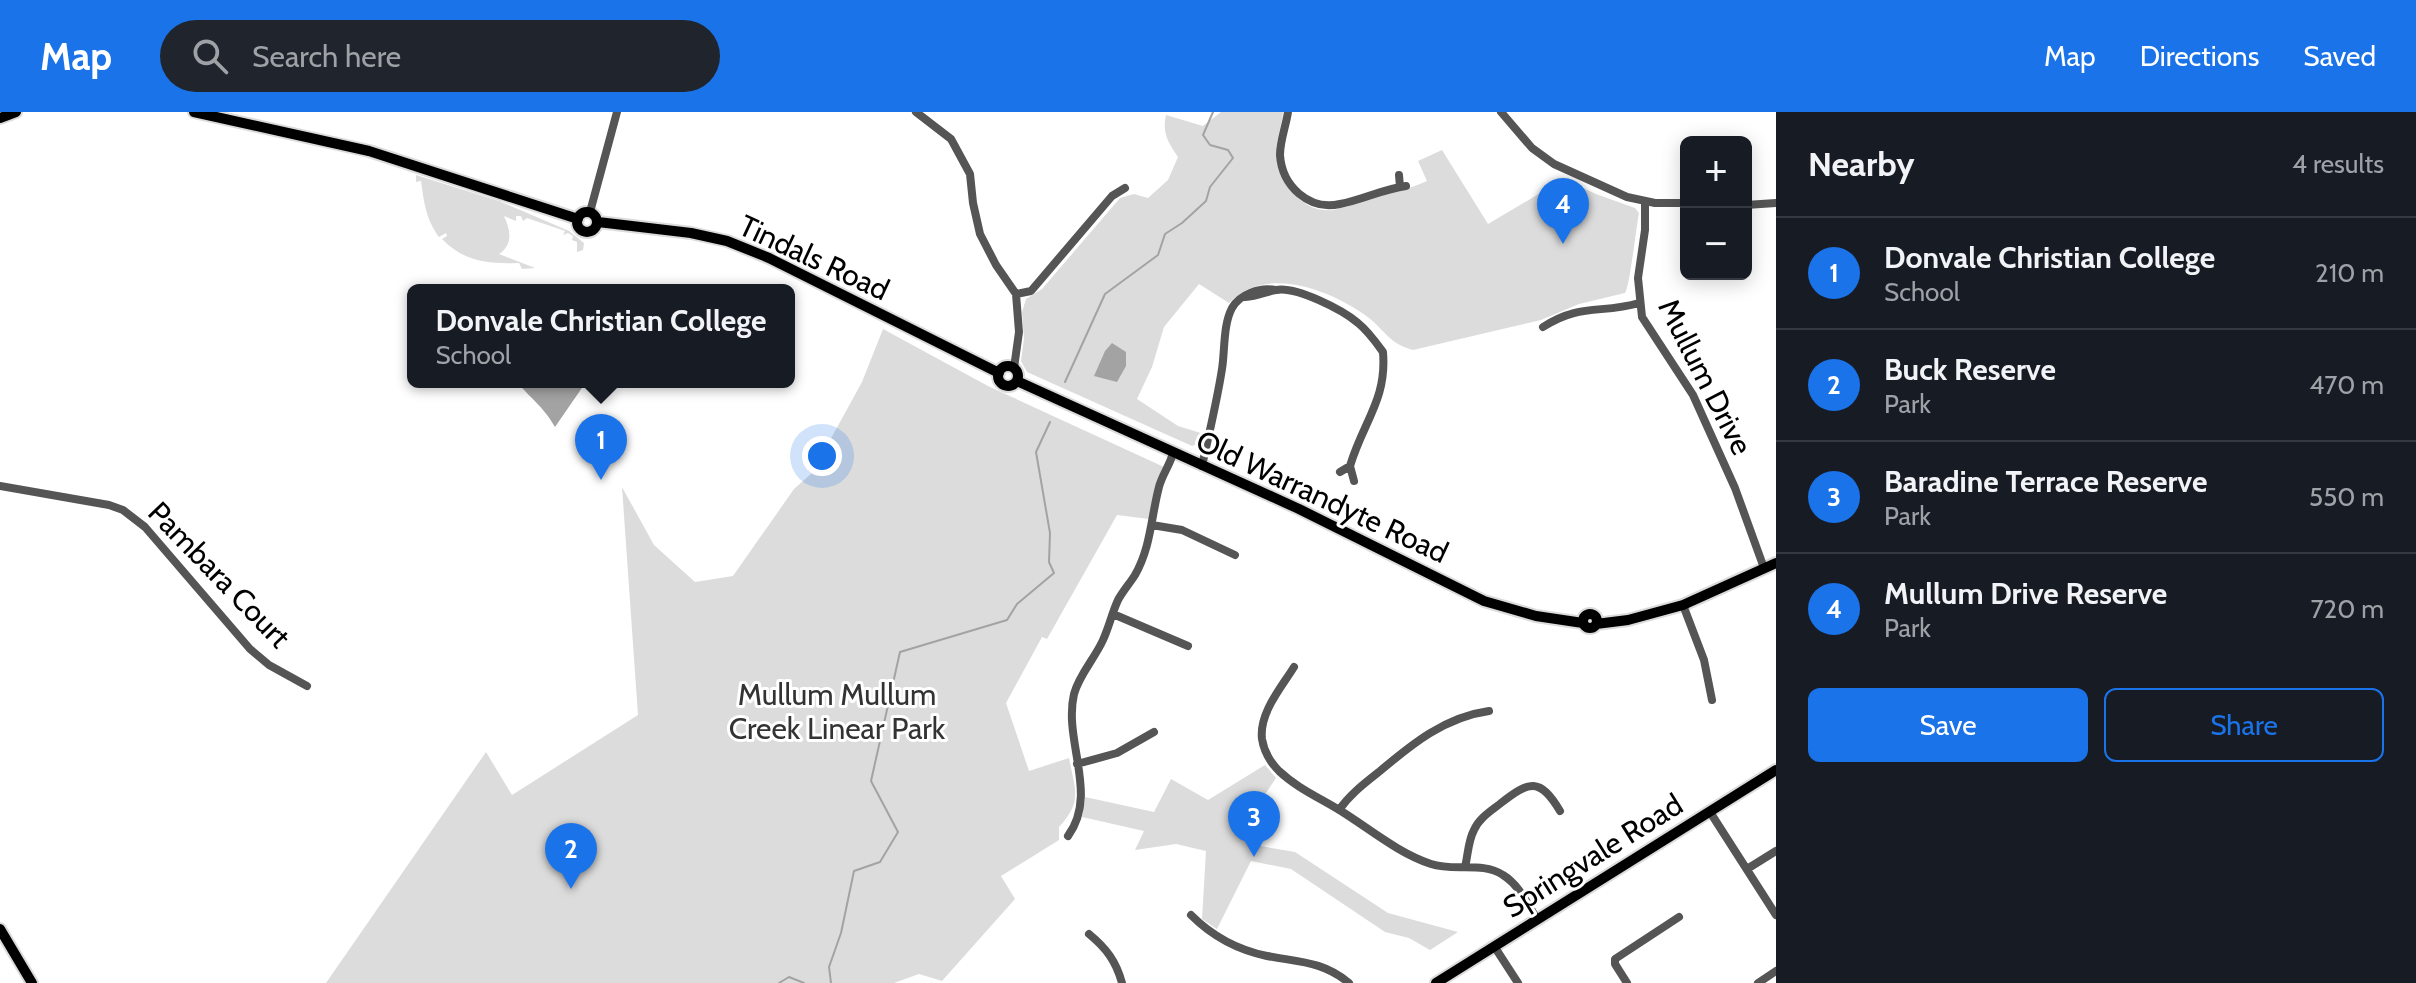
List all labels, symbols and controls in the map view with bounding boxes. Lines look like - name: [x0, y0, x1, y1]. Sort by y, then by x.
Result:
- search box: [160, 20, 720, 92]
- text: Map: [40, 33, 112, 80]
- icon: search: [188, 34, 232, 78]
- text: Search here: [252, 38, 401, 75]
- text: Map: [2044, 39, 2096, 73]
- text: Directions: [2140, 39, 2259, 73]
- text: Saved: [2303, 39, 2376, 73]
- map controls: [1680, 136, 1752, 280]
- button: +: [1680, 136, 1752, 208]
- text: Nearby: [1808, 143, 1915, 185]
- text: 4 results: [2292, 148, 2384, 180]
- pin: 4: [1537, 178, 1589, 244]
- street label: Tindals Road: [733, 207, 895, 308]
- button: −: [1680, 208, 1752, 280]
- text: Donvale Christian College: [1884, 239, 2215, 276]
- text: 1: [1829, 257, 1839, 289]
- text: 210 m: [2315, 257, 2384, 289]
- text: School: [1884, 276, 1960, 308]
- popup: [407, 284, 795, 388]
- street label: Mullum Drive: [1650, 293, 1761, 461]
- text: Donvale Christian College: [435, 302, 767, 339]
- text: School: [435, 339, 511, 371]
- text: Buck Reserve: [1884, 351, 2056, 388]
- text: 2: [1827, 369, 1841, 401]
- text: 470 m: [2309, 369, 2384, 401]
- text: Park: [1884, 388, 1931, 420]
- pin: 1: [575, 414, 627, 480]
- street label: Old Warrandyte Road: [1190, 422, 1454, 571]
- your location: [802, 436, 842, 476]
- text: Baradine Terrace Reserve: [1884, 463, 2207, 500]
- text: 3: [1827, 481, 1841, 513]
- text: 550 m: [2309, 481, 2384, 513]
- street label: Pambara Court: [140, 494, 298, 655]
- text: Park: [1884, 500, 1931, 532]
- text: Mullum Drive Reserve: [1884, 575, 2167, 612]
- text: 4: [1826, 593, 1842, 625]
- text: 720 m: [2310, 593, 2384, 625]
- text: Park: [1884, 612, 1931, 644]
- park label: Mullum Mullum Creek Linear Park: [729, 676, 946, 747]
- button: Save: [1808, 688, 2088, 762]
- button: Share: [2104, 688, 2384, 762]
- street label: Springvale Road: [1496, 786, 1689, 926]
- pin: 3: [1228, 791, 1280, 857]
- pin: 2: [545, 823, 597, 889]

